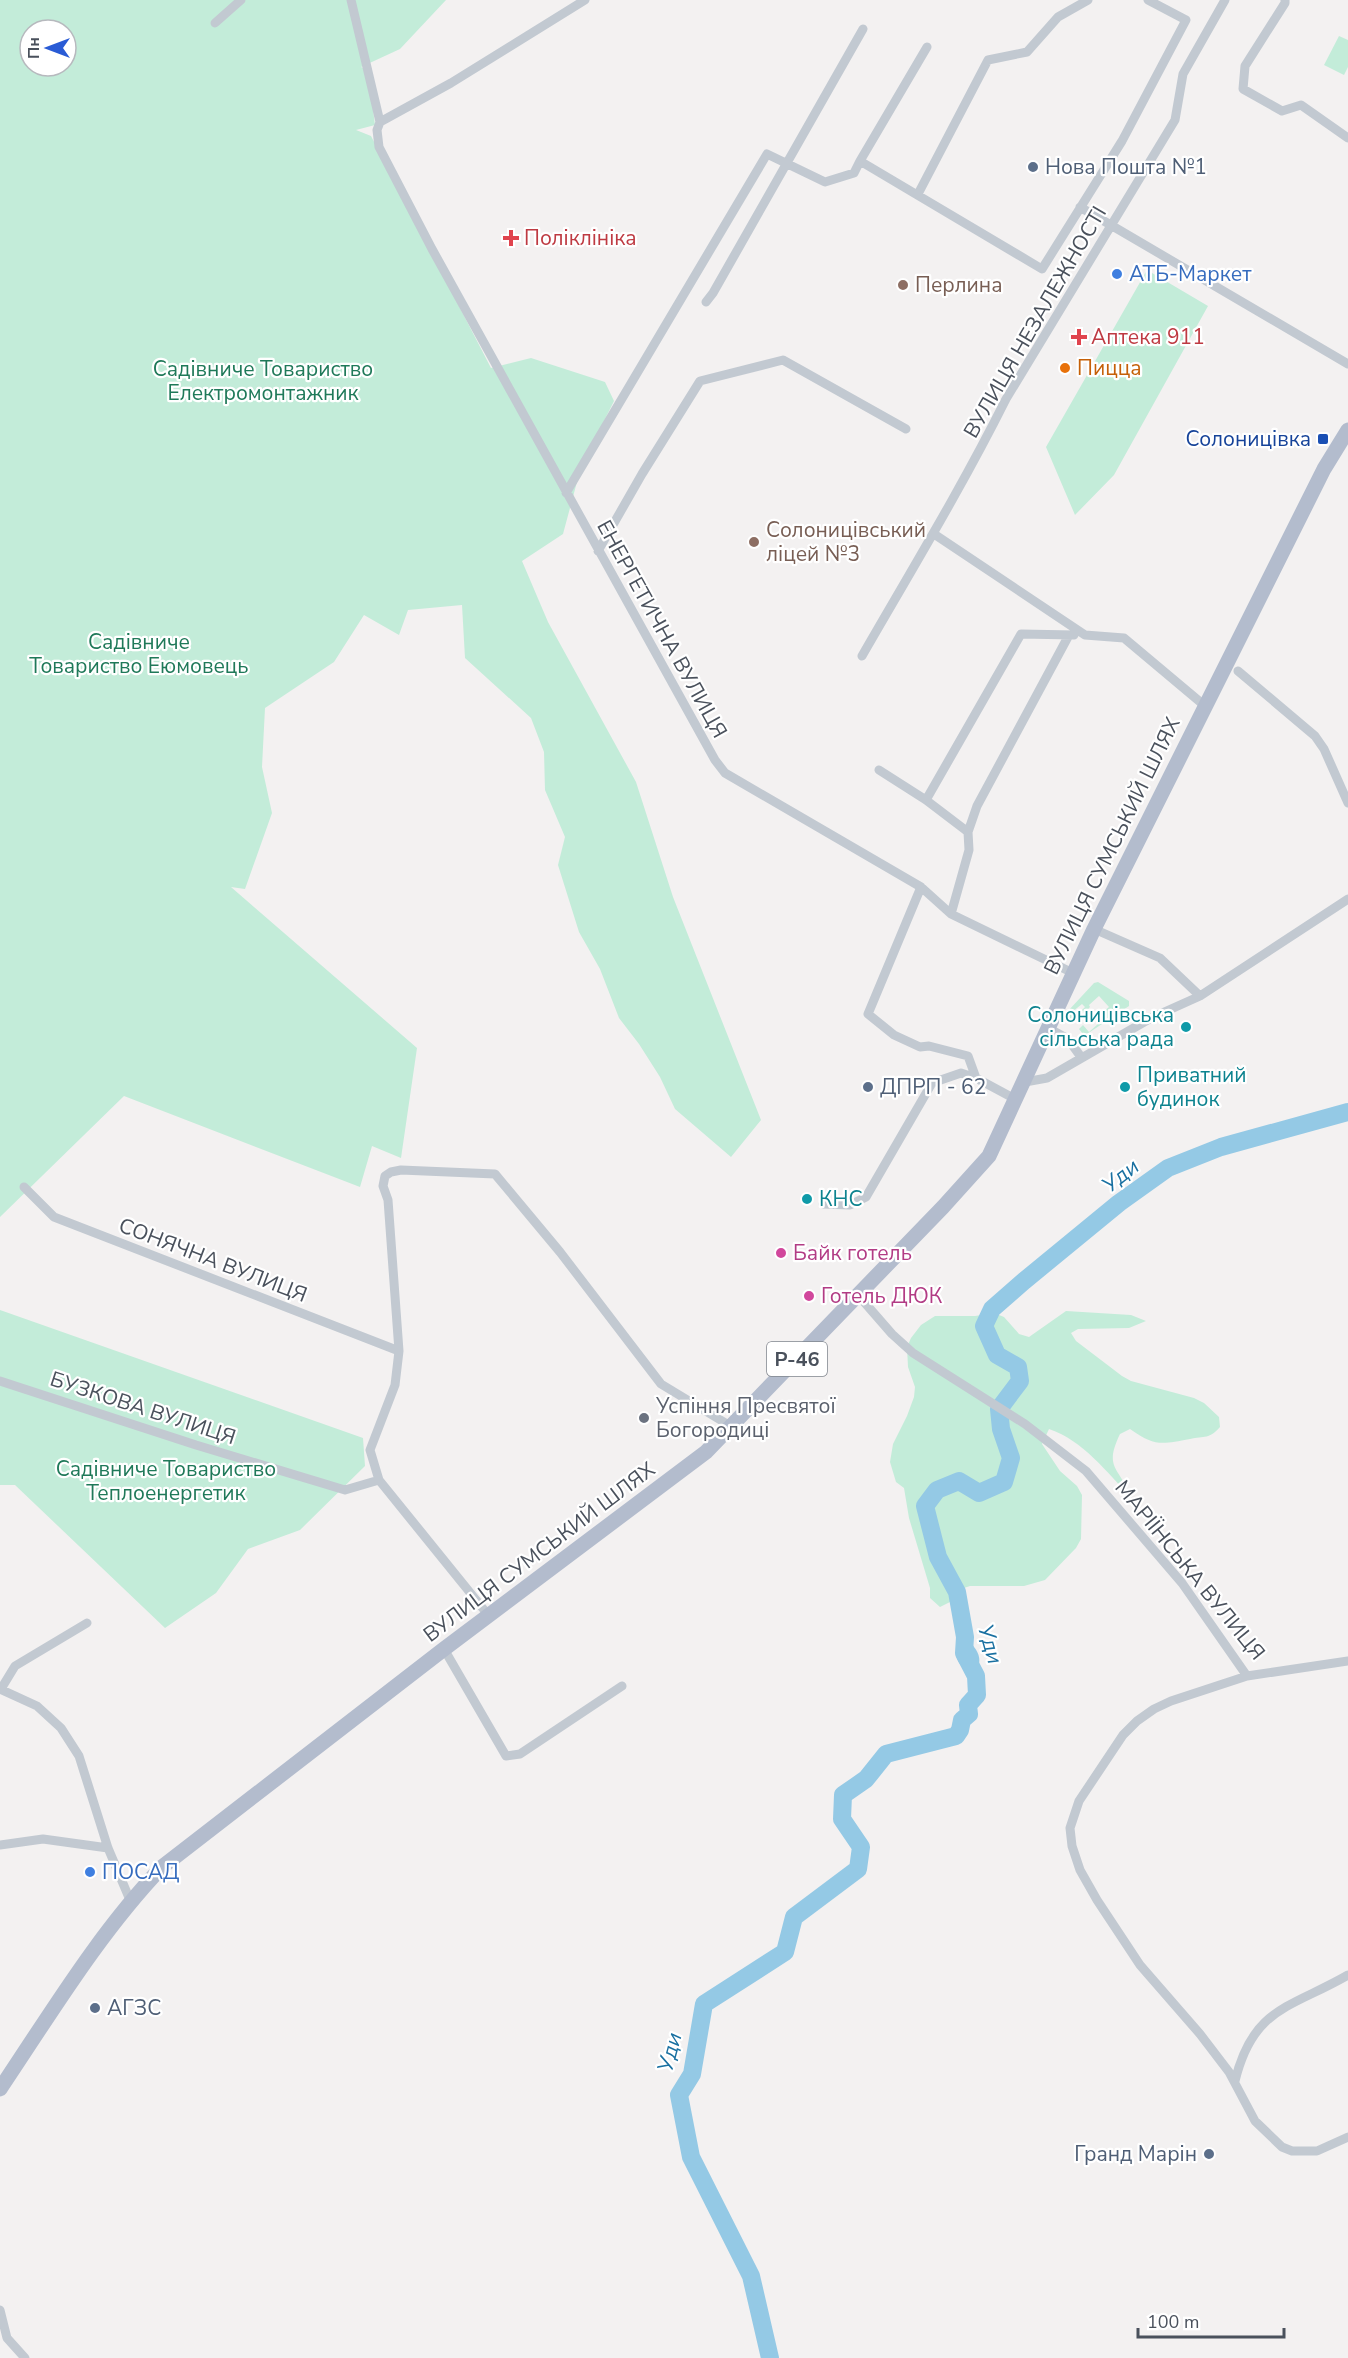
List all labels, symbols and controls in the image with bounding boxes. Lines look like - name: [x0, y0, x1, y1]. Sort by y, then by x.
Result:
- north arrow: [18, 18, 78, 78]
- text: Пн: [23, 37, 45, 59]
- place label: Нова Пошта №1: [1045, 153, 1207, 181]
- marker: Нова Пошта №1: [1026, 160, 1040, 174]
- street label: ВУЛИЦЯ НЕЗАЛЕЖНОСТІ: [957, 201, 1113, 443]
- place label: Поліклініка: [524, 224, 637, 252]
- marker: Поліклініка: [502, 229, 520, 247]
- place label: АТБ-Маркет: [1129, 260, 1252, 288]
- marker: АТБ-Маркет: [1110, 267, 1124, 281]
- place label: Перлина: [915, 271, 1002, 299]
- marker: Перлина: [896, 278, 910, 292]
- place label: Аптека 911: [1091, 323, 1205, 351]
- marker: Аптека 911: [1072, 330, 1086, 344]
- place label: Пицца: [1077, 354, 1142, 382]
- park label: Садівниче Товариство Електромонтажник: [153, 355, 373, 407]
- marker: Пицца: [1058, 361, 1072, 375]
- place label: Солоницівка: [1185, 425, 1311, 453]
- marker: Солоницівка: [1316, 432, 1330, 446]
- street label: ЕНЕРГЕТИЧНА ВУЛИЦЯ: [590, 515, 734, 743]
- place label: Солоницівський ліцей №3: [766, 516, 926, 568]
- marker: Солоницівський ліцей №3: [747, 535, 761, 549]
- park label: Садівниче Товариство Еюмовець: [29, 628, 249, 680]
- street label: ВУЛИЦЯ СУМСЬКИЙ ШЛЯХ: [1037, 712, 1187, 979]
- place label: Солоницівська сільська рада: [1027, 1001, 1174, 1053]
- marker: Солоницівська сільська рада: [1179, 1020, 1193, 1034]
- place label: Приватний будинок: [1137, 1061, 1247, 1113]
- place label: ДПРП - 62: [880, 1073, 986, 1101]
- marker: ДПРП - 62: [861, 1080, 875, 1094]
- marker: Приватний будинок: [1118, 1080, 1132, 1094]
- water label: Уди: [1096, 1152, 1146, 1200]
- place label: КНС: [819, 1185, 863, 1213]
- marker: КНС: [800, 1192, 814, 1206]
- street label: СОНЯЧНА ВУЛИЦЯ: [115, 1211, 311, 1309]
- place label: Байк готель: [793, 1239, 912, 1267]
- marker: Байк готель: [774, 1246, 788, 1260]
- place label: Готель ДЮК: [821, 1282, 943, 1310]
- marker: Готель ДЮК: [802, 1289, 816, 1303]
- road number: Р-46: [767, 1342, 827, 1376]
- street label: БУЗКОВА ВУЛИЦЯ: [47, 1365, 239, 1451]
- place label: Успіння Пресвятої Богородиці: [655, 1392, 836, 1444]
- marker: Успіння Пресвятої Богородиці: [637, 1411, 651, 1425]
- park label: Садівниче Товариство Теплоенергетик: [56, 1455, 276, 1507]
- street label: ВУЛИЦЯ СУМСЬКИЙ ШЛЯХ: [417, 1455, 661, 1648]
- street label: МАРІЇНСЬКА ВУЛИЦЯ: [1109, 1474, 1271, 1666]
- water label: Уди: [970, 1621, 1010, 1668]
- place label: ПОСАД: [102, 1858, 179, 1886]
- marker: ПОСАД: [83, 1865, 97, 1879]
- place label: АГЗС: [107, 1994, 161, 2022]
- marker: АГЗС: [88, 2001, 102, 2015]
- water label: Уди: [650, 2029, 690, 2075]
- place label: Гранд Марін: [1074, 2140, 1197, 2168]
- marker: Гранд Марін: [1202, 2147, 1216, 2161]
- scale bar: [1138, 2301, 1284, 2339]
- text: 100 m: [1147, 2310, 1199, 2334]

